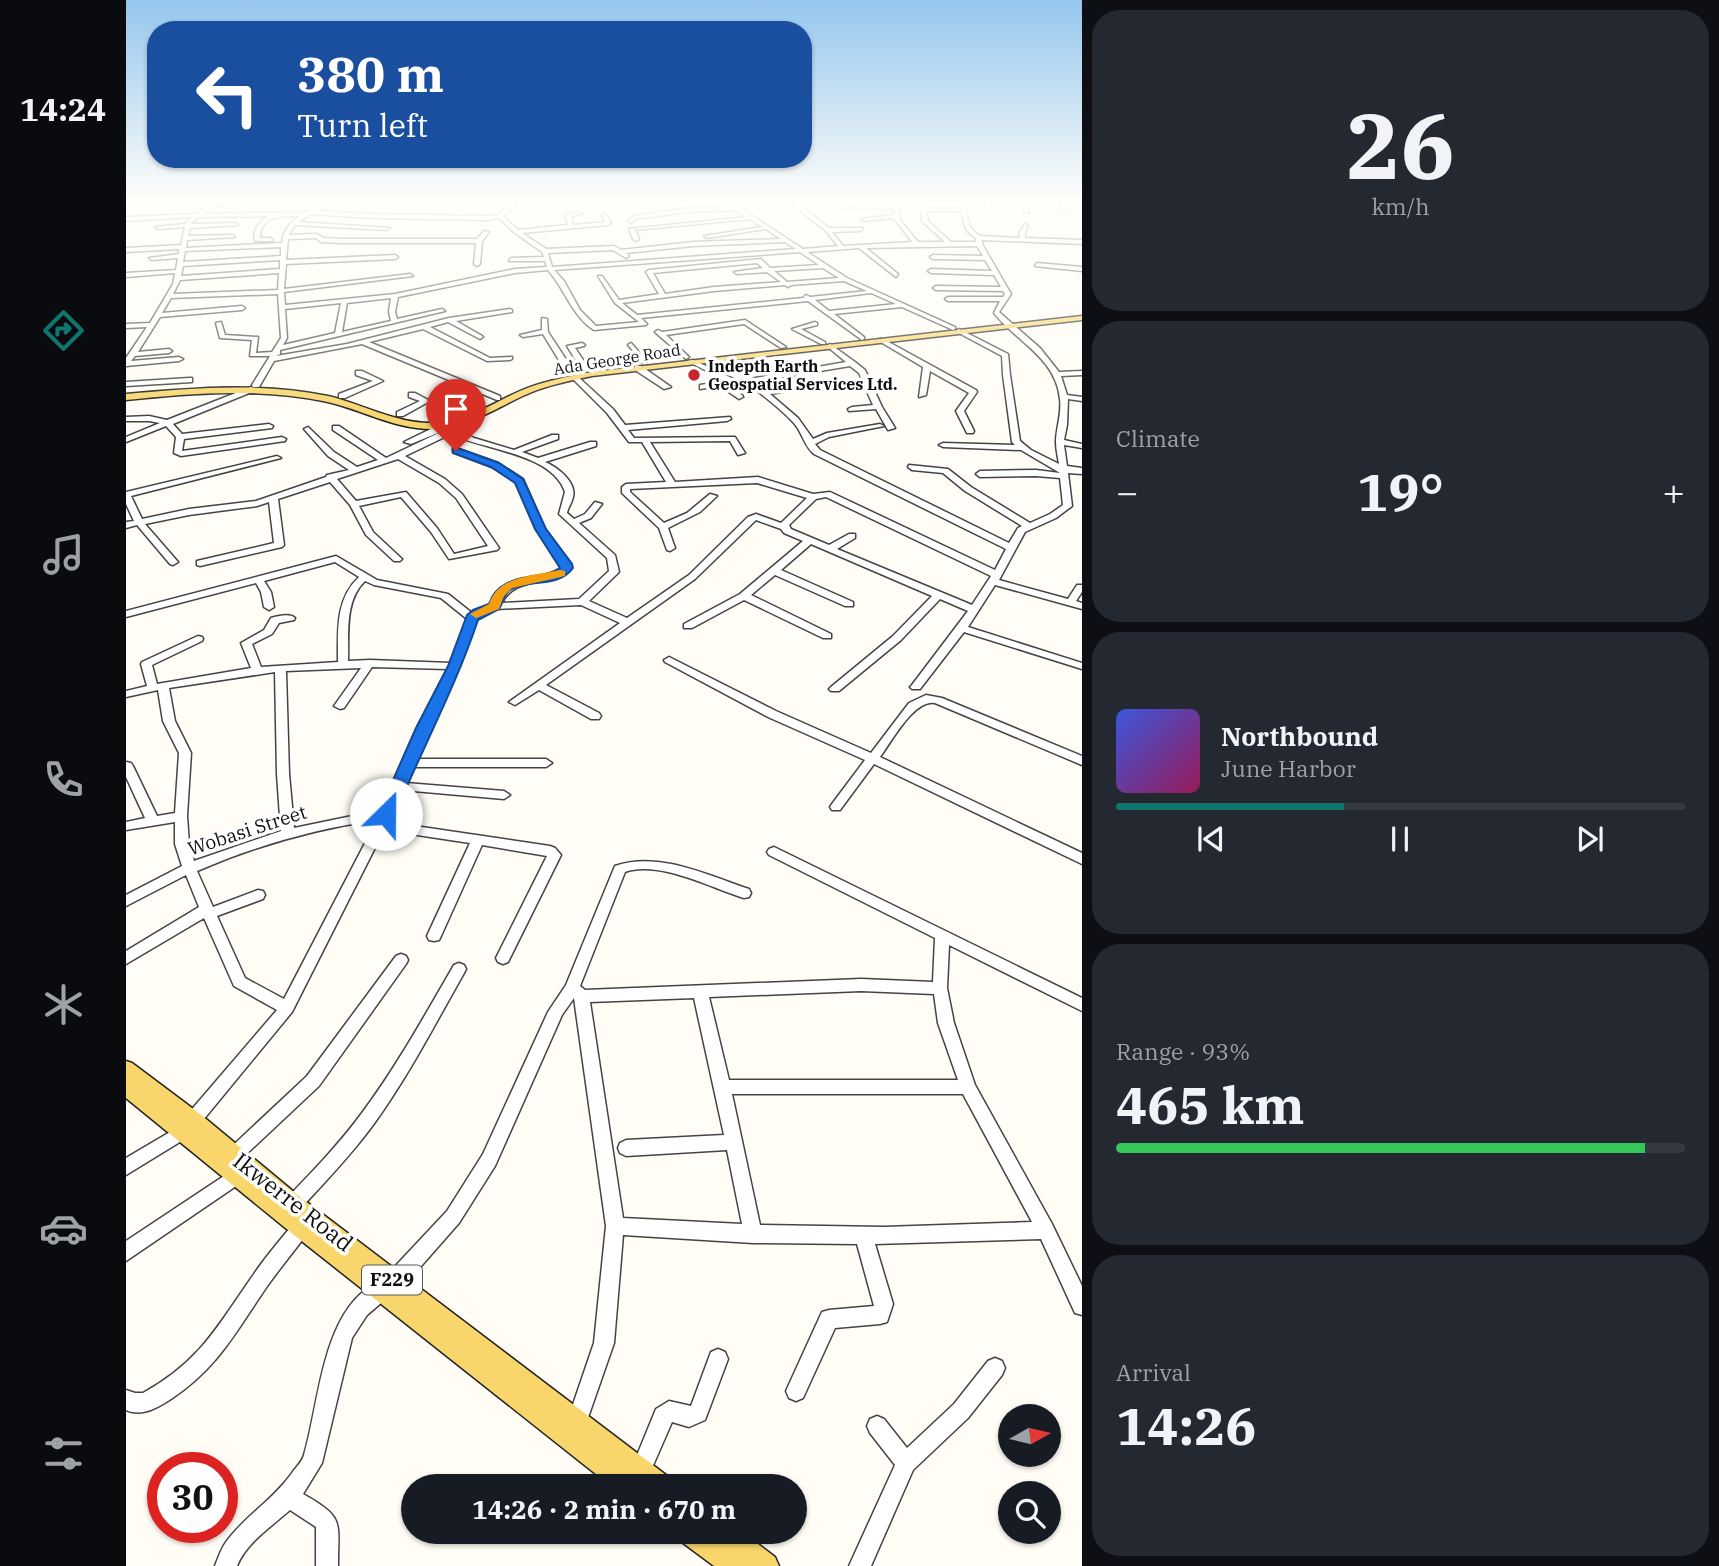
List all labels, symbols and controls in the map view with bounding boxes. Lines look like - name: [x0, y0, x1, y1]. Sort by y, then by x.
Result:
- text: 380 m: [297, 42, 444, 105]
- icon: left: [182, 49, 273, 140]
- text: 26: [1346, 86, 1455, 204]
- text: 14:24: [20, 88, 106, 130]
- text: Turn left: [297, 104, 428, 146]
- text: km/h: [1371, 191, 1430, 221]
- icon: directions: [39, 306, 88, 355]
- street label: Ada George Road: [552, 339, 682, 379]
- place label: Indepth Earth Geospatial Services Ltd.: [708, 356, 898, 394]
- marker: Indepth Earth Geospatial Services Ltd.: [686, 367, 702, 383]
- pin: [426, 379, 486, 451]
- icon: arrive: [437, 390, 475, 428]
- text: Climate: [1116, 423, 1200, 453]
- text: 19°: [1357, 458, 1444, 525]
- text: −: [1116, 467, 1139, 516]
- text: +: [1662, 467, 1685, 516]
- icon: music: [39, 530, 88, 579]
- text: Northbound: [1221, 719, 1378, 753]
- text: June Harbor: [1221, 753, 1356, 783]
- icon: phone: [39, 755, 88, 804]
- position arrow: [349, 777, 423, 851]
- street label: Wobasi Street: [185, 799, 310, 860]
- icon: previous: [1192, 820, 1230, 858]
- icon: pause: [1381, 820, 1419, 858]
- icon: next: [1571, 820, 1609, 858]
- icon: climate: [39, 980, 88, 1029]
- text: Range · 93%: [1116, 1036, 1250, 1066]
- text: 465 km: [1116, 1071, 1305, 1138]
- street label: Ikwerre Road: [228, 1145, 360, 1257]
- icon: car: [39, 1204, 88, 1253]
- road number: F229: [362, 1266, 422, 1294]
- text: Arrival: [1116, 1357, 1191, 1387]
- text: 14:26: [1116, 1392, 1257, 1459]
- north arrow: [998, 1404, 1060, 1466]
- map controls: [998, 1404, 1061, 1544]
- icon: filters: [39, 1429, 88, 1478]
- speed limit sign: 30: [147, 1452, 238, 1543]
- button: search: [998, 1481, 1061, 1544]
- text: 14:26 · 2 min · 670 m: [472, 1492, 736, 1526]

